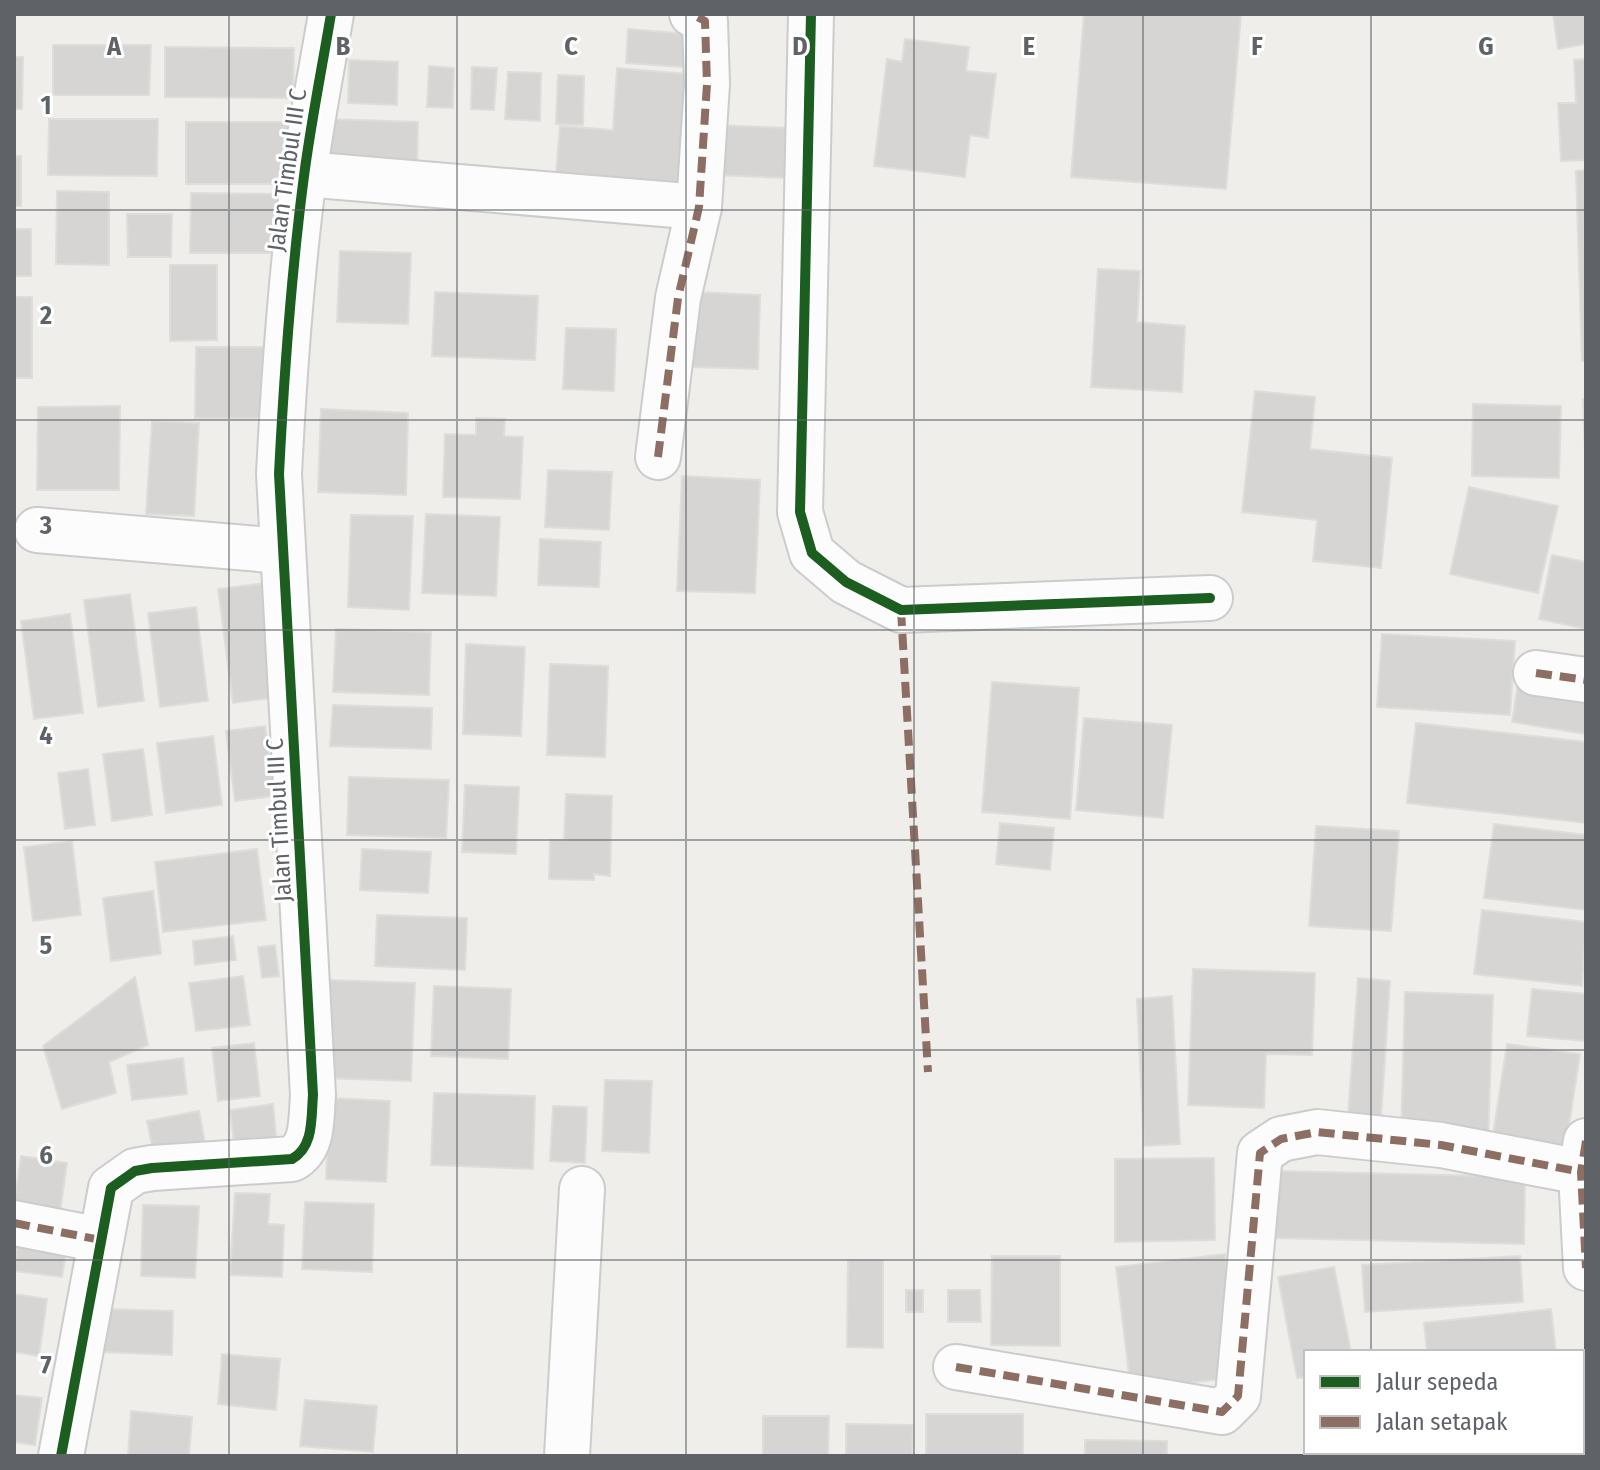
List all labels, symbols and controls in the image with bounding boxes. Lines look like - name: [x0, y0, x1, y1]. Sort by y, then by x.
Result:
- text: A: [106, 31, 122, 62]
- text: B: [336, 31, 351, 62]
- text: C: [564, 31, 578, 62]
- text: D: [792, 31, 808, 62]
- text: E: [1023, 31, 1035, 62]
- text: F: [1251, 31, 1263, 62]
- text: G: [1478, 31, 1494, 62]
- street label: Jalan Timbul III C: [262, 87, 312, 253]
- text: 1: [41, 90, 52, 121]
- text: 2: [39, 300, 52, 331]
- text: 3: [39, 510, 52, 541]
- text: 4: [39, 720, 53, 751]
- street label: Jalan Timbul III C: [261, 737, 297, 903]
- text: 5: [40, 930, 53, 961]
- text: 6: [39, 1140, 53, 1171]
- text: 7: [40, 1350, 52, 1381]
- legend: [1304, 1350, 1584, 1454]
- text: Jalur sepeda: [1376, 1368, 1498, 1396]
- text: Jalan setapak: [1376, 1408, 1508, 1436]

